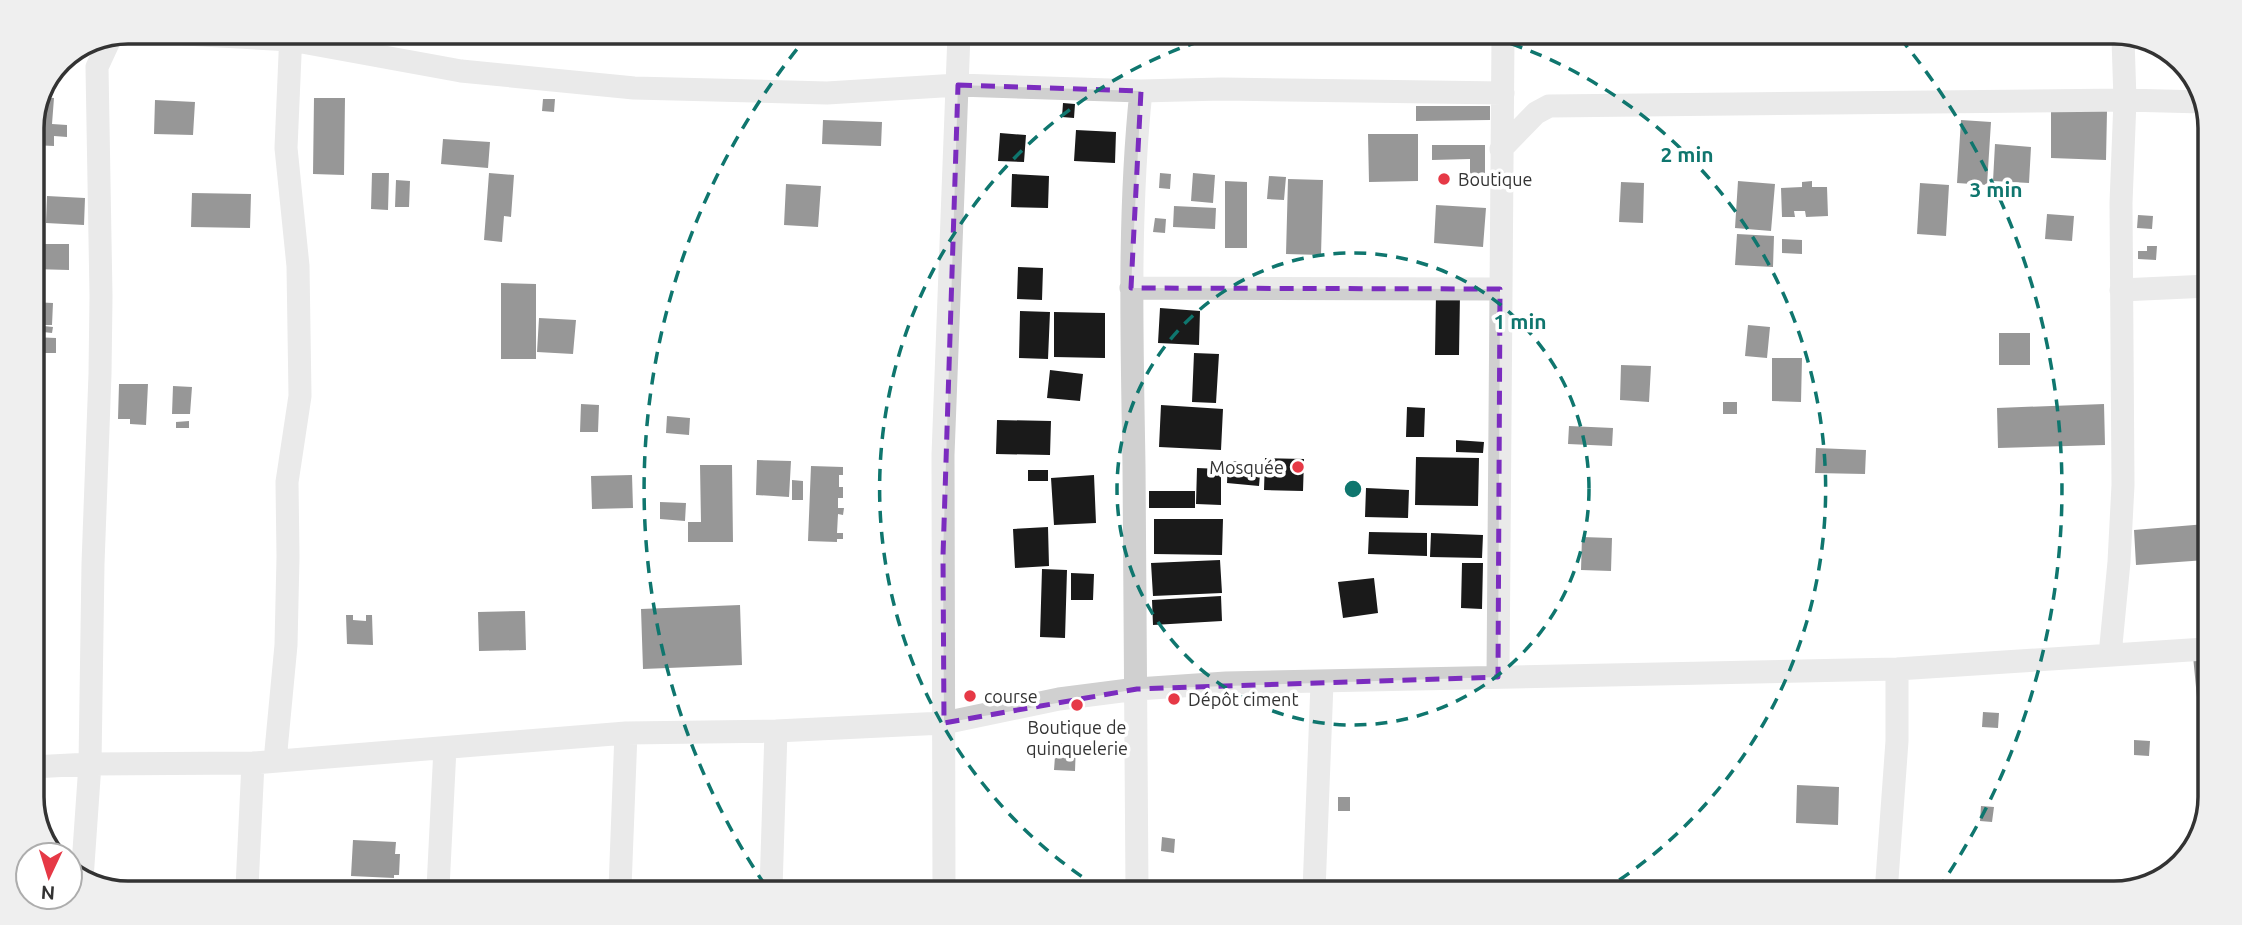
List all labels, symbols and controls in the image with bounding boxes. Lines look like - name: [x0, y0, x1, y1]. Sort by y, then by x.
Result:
- text: 2 min: [1660, 142, 1714, 166]
- place label: Boutique: [1458, 169, 1532, 189]
- marker: Boutique: [1436, 171, 1452, 187]
- text: 3 min: [1969, 177, 2023, 201]
- text: 1 min: [1493, 309, 1547, 333]
- place label: Mosquée: [1209, 457, 1284, 477]
- marker: Mosquée: [1290, 459, 1306, 475]
- centre of rings: [1341, 477, 1365, 501]
- place label: course: [984, 686, 1038, 706]
- marker: course: [962, 688, 978, 704]
- place label: Dépôt ciment: [1188, 689, 1298, 709]
- marker: Dépôt ciment: [1166, 691, 1182, 707]
- marker: Boutique de quinquelerie: [1069, 697, 1085, 713]
- place label: Boutique de quinquelerie: [1026, 717, 1128, 758]
- north arrow: [14, 841, 84, 911]
- text: N: [40, 881, 56, 904]

